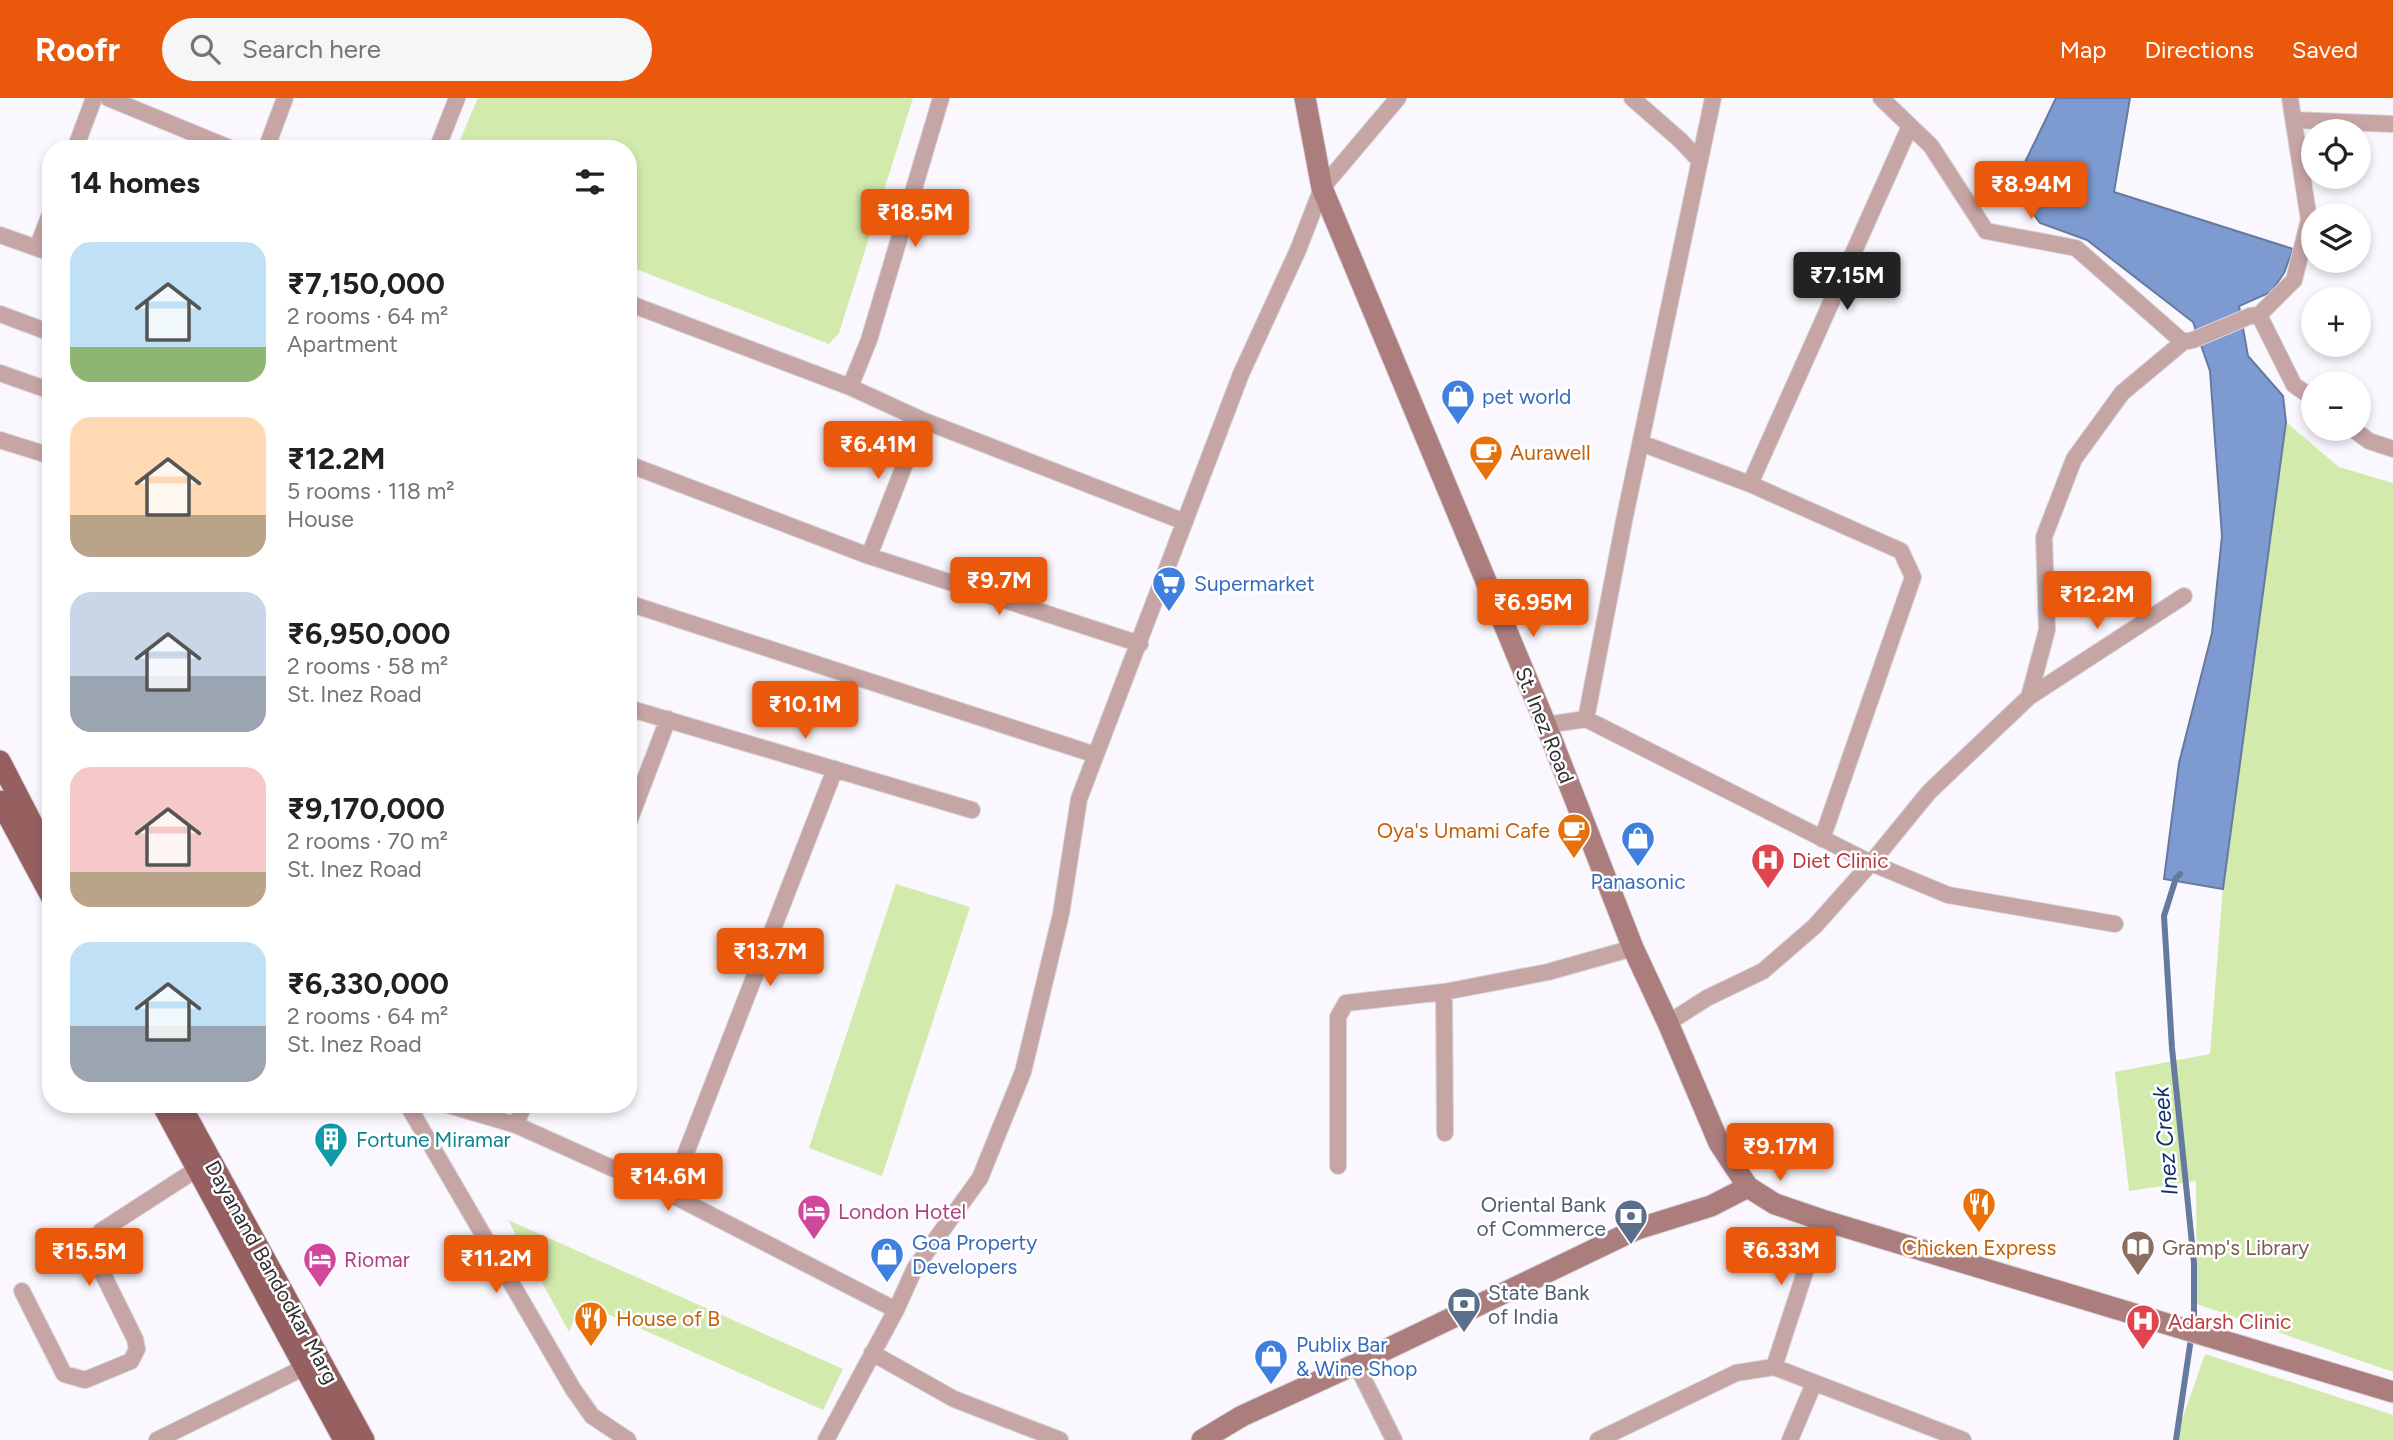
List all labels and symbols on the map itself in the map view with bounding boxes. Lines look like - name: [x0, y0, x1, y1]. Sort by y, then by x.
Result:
- pin: ₹8.94M: [1974, 162, 2088, 221]
- pin: ₹18.5M: [858, 190, 972, 249]
- pin: ₹7.15M: [1790, 252, 1904, 312]
- shop icon: pet world: [1439, 377, 1477, 426]
- place label: pet world: [1482, 384, 1571, 409]
- pin: ₹6.41M: [821, 422, 935, 481]
- cafe icon: Aurawell: [1467, 433, 1505, 482]
- place label: Aurawell: [1510, 440, 1591, 465]
- pin: ₹9.7M: [950, 558, 1048, 617]
- supermarket icon: Supermarket: [1150, 564, 1188, 613]
- place label: Supermarket: [1194, 571, 1315, 596]
- pin: ₹12.2M: [2040, 572, 2154, 631]
- pin: ₹6.95M: [1476, 580, 1590, 639]
- street label: St. Inez Road: [1510, 663, 1580, 787]
- pin: ₹10.1M: [748, 682, 862, 741]
- cafe icon: Oya's Umami Cafe: [1555, 811, 1593, 860]
- place label: Oya's Umami Cafe: [1377, 818, 1550, 843]
- shop icon: Panasonic: [1619, 819, 1657, 868]
- hospital icon: Diet Clinic: [1749, 841, 1787, 890]
- place label: Diet Clinic: [1792, 848, 1889, 873]
- place label: Panasonic: [1590, 869, 1686, 894]
- pin: ₹13.7M: [713, 928, 827, 988]
- water label: Inez Creek: [2146, 1084, 2184, 1197]
- building icon: Fortune Miramar: [312, 1120, 350, 1169]
- pin: ₹9.17M: [1723, 1124, 1837, 1183]
- place label: Fortune Miramar: [356, 1127, 511, 1152]
- pin: ₹14.6M: [611, 1154, 725, 1213]
- street label: Dayanand Bandodkar Marg: [200, 1156, 344, 1388]
- restaurant icon: Chicken Express: [1960, 1185, 1998, 1234]
- hotel icon: London Hotel: [795, 1192, 833, 1241]
- place label: Oriental Bank of Commerce: [1476, 1192, 1607, 1241]
- bank icon: Oriental Bank of Commerce: [1612, 1197, 1650, 1246]
- place label: London Hotel: [838, 1199, 966, 1224]
- pin: ₹15.5M: [32, 1228, 146, 1288]
- pin: ₹6.33M: [1724, 1228, 1838, 1287]
- library icon: Gramp's Library: [2119, 1228, 2157, 1277]
- place label: Goa Property Developers: [912, 1230, 1037, 1279]
- shop icon: Goa Property Developers: [868, 1235, 906, 1284]
- place label: Chicken Express: [1902, 1235, 2056, 1260]
- place label: Gramp's Library: [2162, 1235, 2309, 1260]
- pin: ₹11.2M: [439, 1236, 553, 1295]
- hotel icon: Riomar: [301, 1240, 339, 1289]
- place label: Riomar: [344, 1247, 410, 1272]
- place label: State Bank of India: [1488, 1280, 1590, 1329]
- bank icon: State Bank of India: [1445, 1285, 1483, 1334]
- restaurant icon: House of B: [572, 1299, 610, 1348]
- hospital icon: Adarsh Clinic: [2124, 1302, 2162, 1351]
- place label: House of B: [616, 1306, 720, 1331]
- place label: Adarsh Clinic: [2168, 1309, 2291, 1334]
- place label: Publix Bar & Wine Shop: [1296, 1332, 1417, 1381]
- shop icon: Publix Bar & Wine Shop: [1252, 1337, 1290, 1386]

